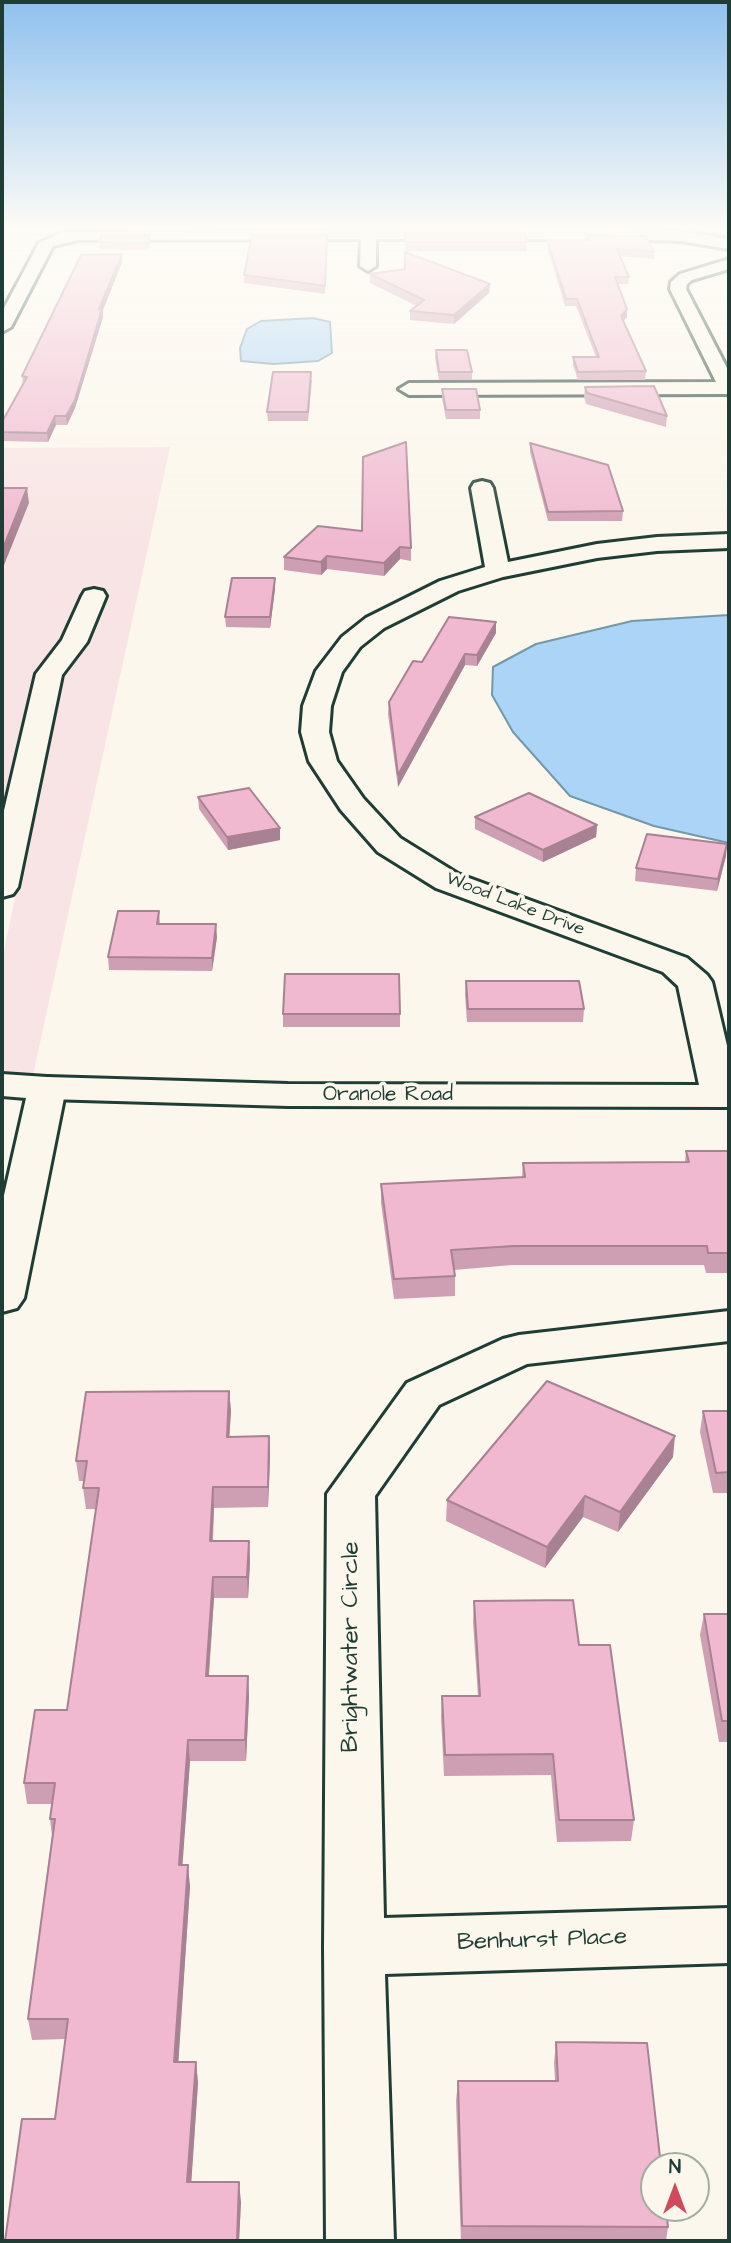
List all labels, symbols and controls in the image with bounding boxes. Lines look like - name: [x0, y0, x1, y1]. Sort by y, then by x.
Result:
- street label: Wood Lake Drive: [443, 869, 587, 941]
- street label: Oranole Road: [323, 1083, 453, 1109]
- street label: Brightwater Circle: [338, 1542, 366, 1752]
- street label: Benhurst Place: [456, 1924, 628, 1958]
- north arrow: [640, 2152, 710, 2222]
- text: N: [669, 2154, 681, 2181]

